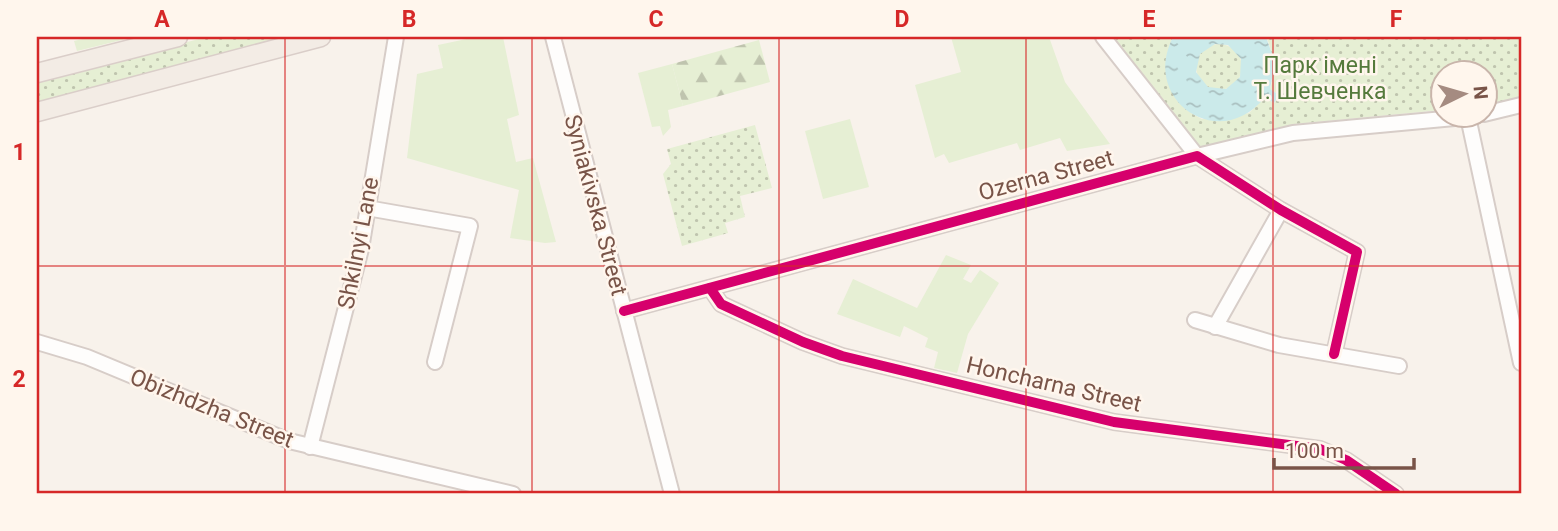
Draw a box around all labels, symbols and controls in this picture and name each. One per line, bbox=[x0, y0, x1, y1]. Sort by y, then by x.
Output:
text: A bbox=[154, 6, 170, 33]
text: B bbox=[402, 6, 416, 33]
text: C bbox=[648, 6, 664, 33]
text: D bbox=[895, 6, 909, 33]
text: E bbox=[1143, 6, 1156, 33]
text: F bbox=[1390, 6, 1403, 33]
park label: Парк імені Т. Шевченка bbox=[1254, 52, 1386, 105]
north arrow bbox=[1428, 60, 1498, 130]
text: N bbox=[1468, 85, 1492, 100]
street label: Syniakivska Street bbox=[558, 112, 633, 299]
text: 1 bbox=[12, 139, 26, 166]
street label: Ozerna Street bbox=[976, 145, 1117, 206]
street label: Shkilnyi Lane bbox=[332, 175, 385, 311]
street label: Honcharna Street bbox=[964, 351, 1144, 418]
street label: Obizhdzha Street bbox=[126, 363, 298, 454]
text: 2 bbox=[12, 366, 26, 393]
scale bar bbox=[1274, 426, 1414, 470]
text: 100 m bbox=[1285, 439, 1344, 463]

